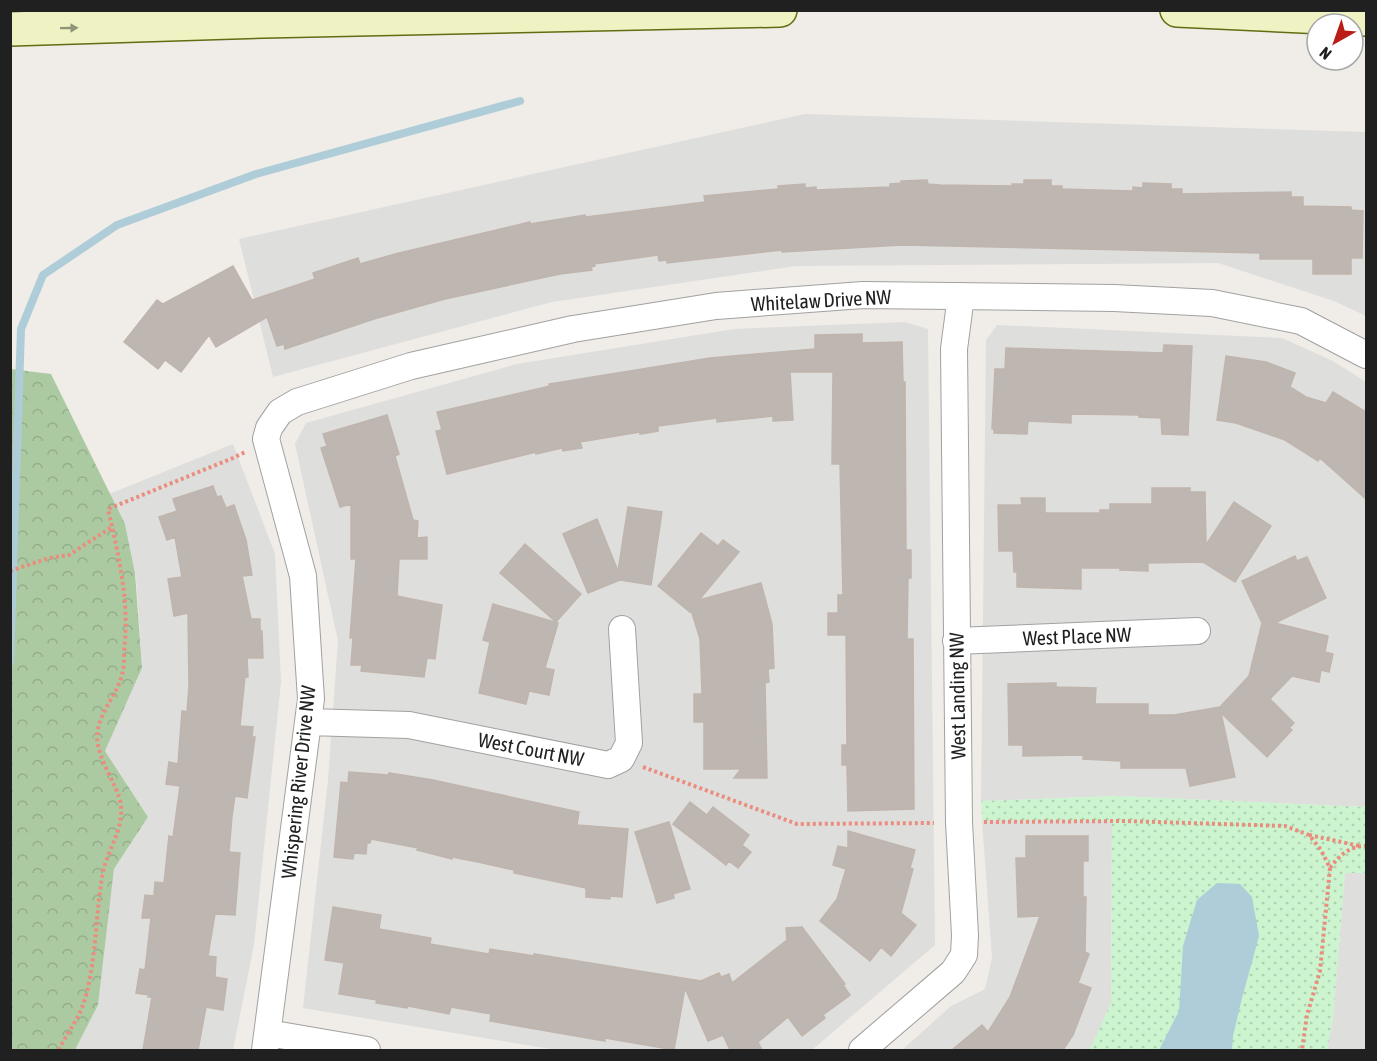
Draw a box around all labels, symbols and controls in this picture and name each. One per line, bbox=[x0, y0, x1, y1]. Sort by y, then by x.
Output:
north arrow bbox=[1305, 12, 1365, 72]
one-way arrow bbox=[59, 23, 78, 33]
text: N bbox=[1316, 44, 1335, 63]
street label: Whitelaw Drive NW bbox=[750, 285, 892, 315]
street label: West Place NW bbox=[1022, 623, 1132, 649]
street label: West Landing NW bbox=[944, 632, 970, 760]
street label: Whispering River Drive NW bbox=[276, 684, 320, 880]
street label: West Court NW bbox=[476, 727, 586, 771]

